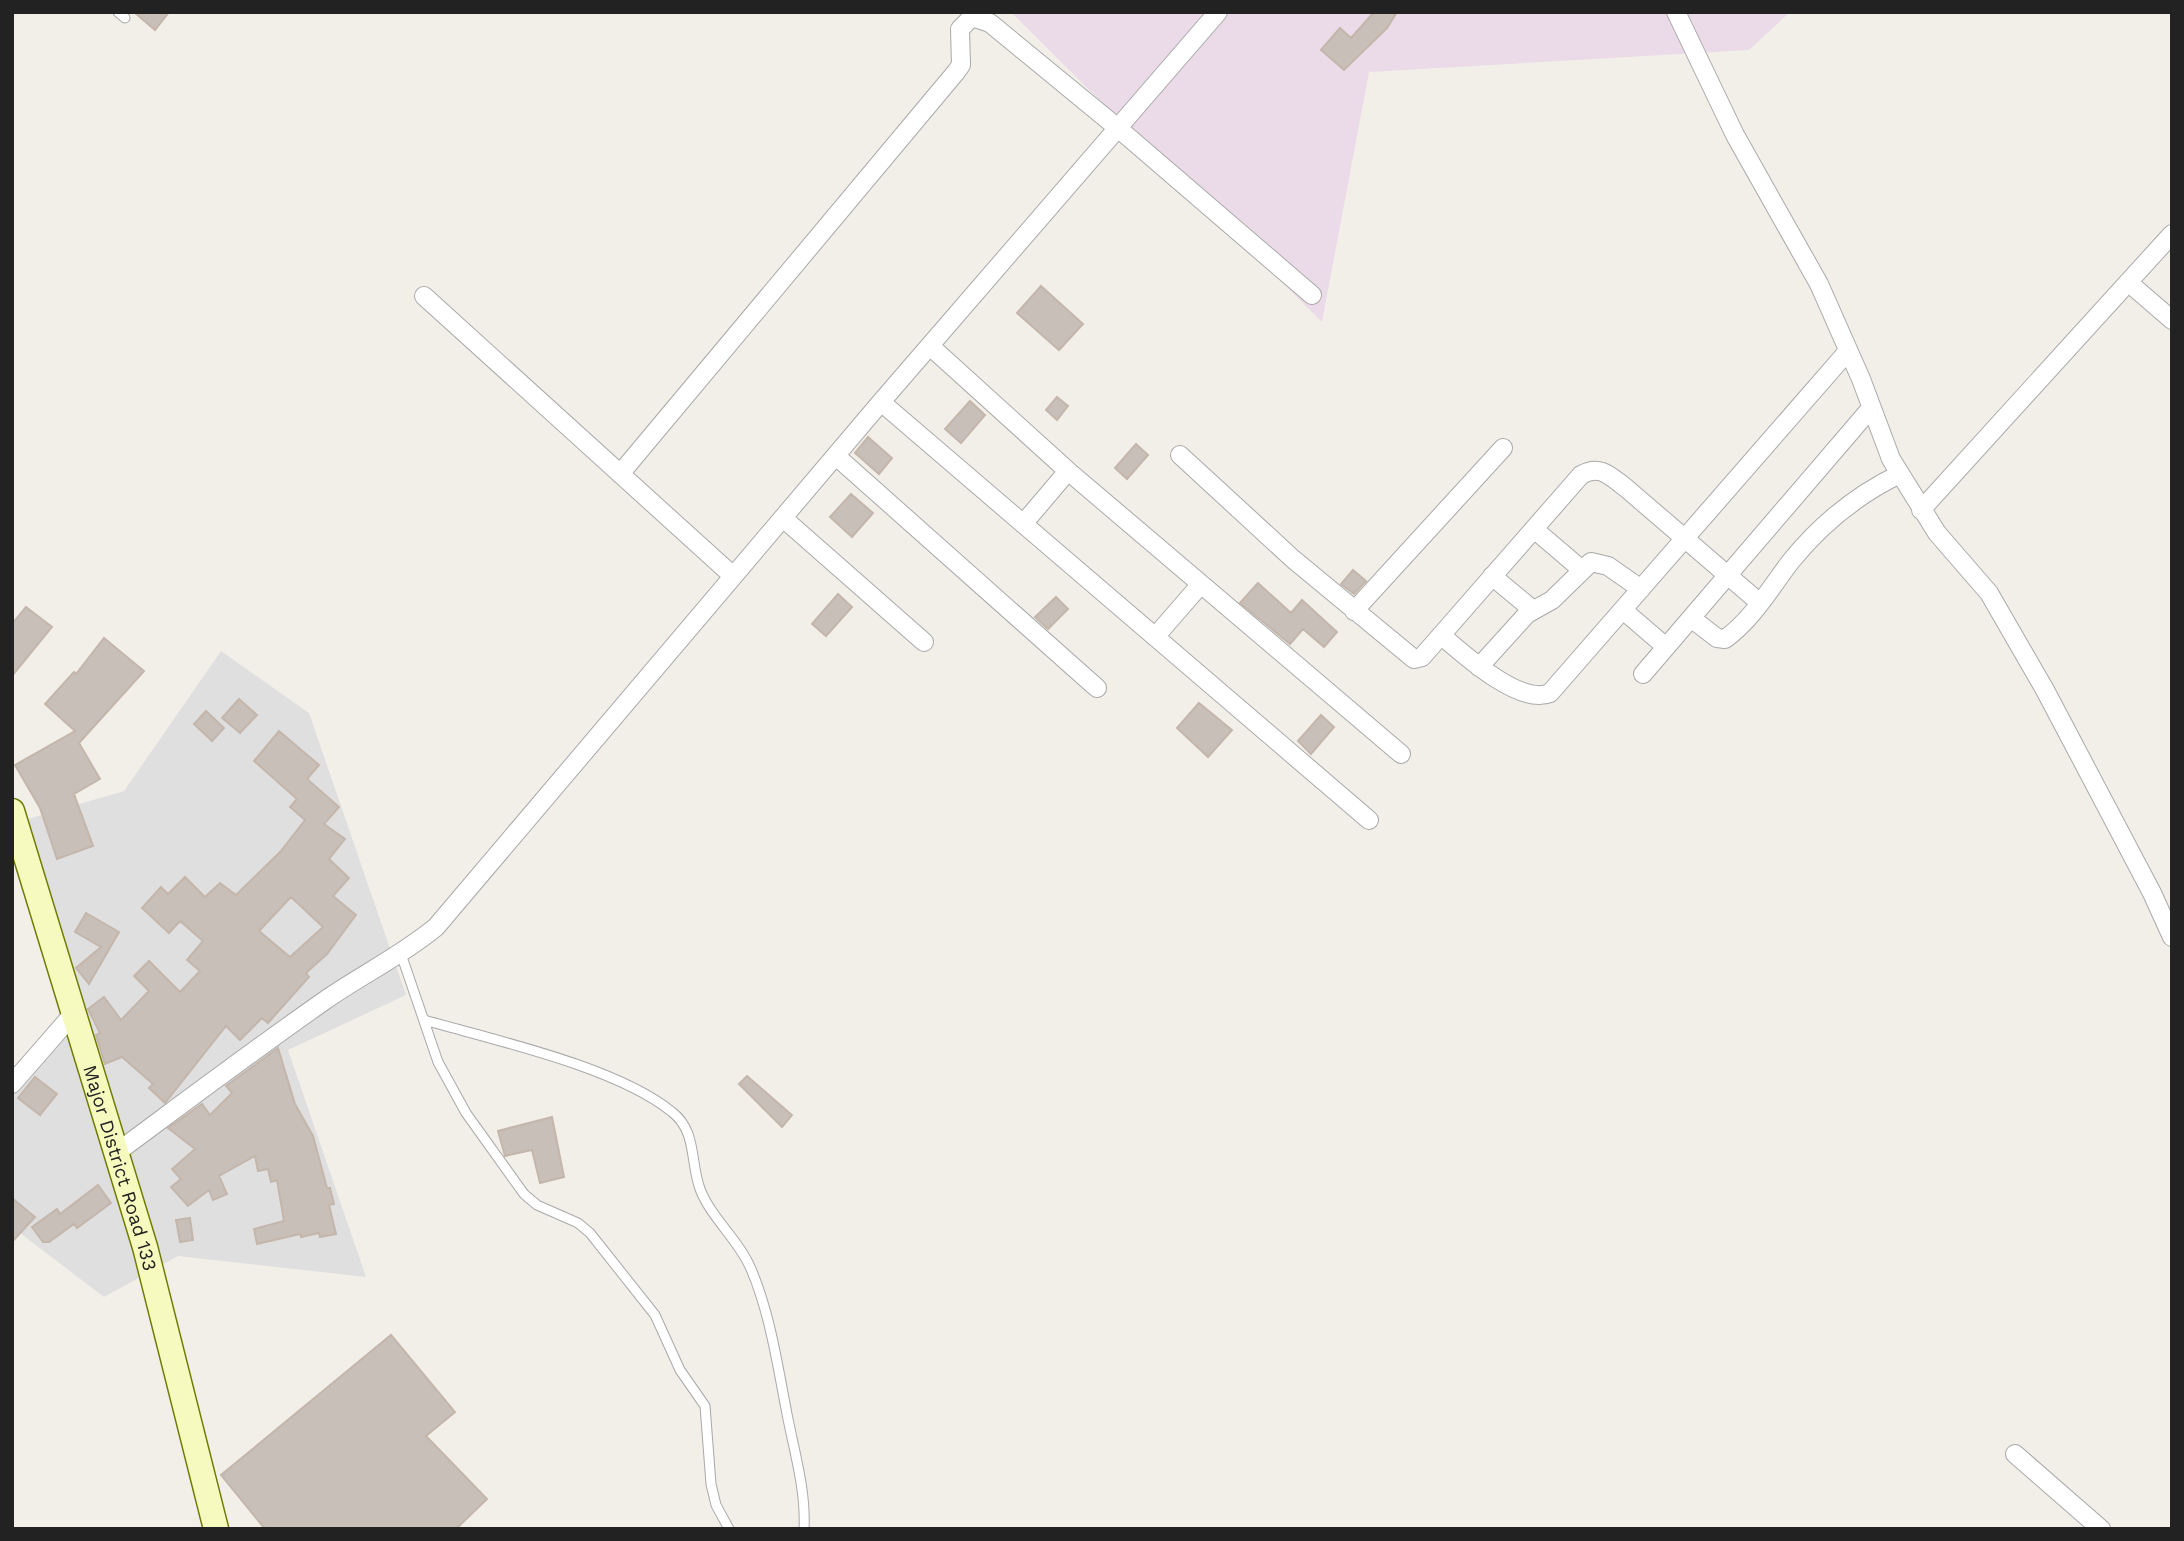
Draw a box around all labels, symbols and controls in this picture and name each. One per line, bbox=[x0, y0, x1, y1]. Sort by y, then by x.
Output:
street label: Major District Road 133 bbox=[79, 1062, 162, 1273]

